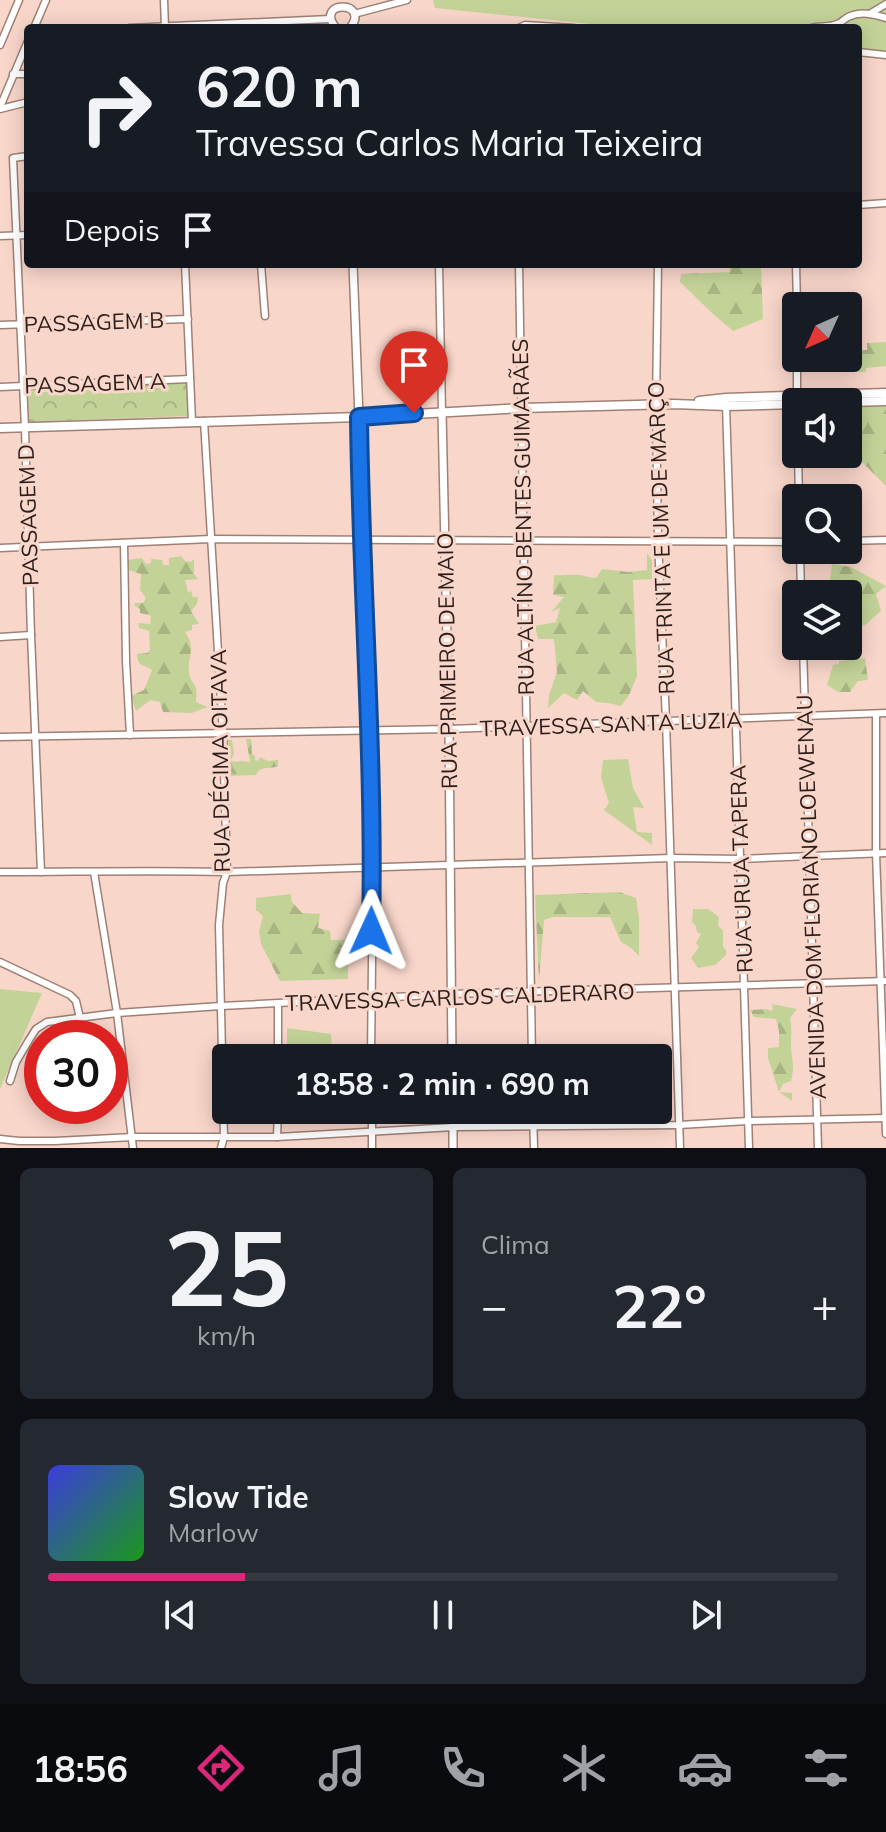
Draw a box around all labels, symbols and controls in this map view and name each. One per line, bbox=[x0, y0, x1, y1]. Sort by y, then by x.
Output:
text: 620 m bbox=[196, 51, 363, 121]
icon: right bbox=[64, 56, 168, 160]
text: Travessa Carlos Maria Teixeira bbox=[196, 120, 703, 165]
icon: arrive bbox=[176, 208, 220, 252]
text: Depois bbox=[64, 211, 160, 249]
north arrow bbox=[782, 292, 862, 372]
map controls bbox=[782, 292, 862, 660]
street label: PASSAGEM B bbox=[23, 306, 165, 338]
pin bbox=[380, 331, 448, 413]
street label: RUA ALTÍNO BENTES GUIMARÃES bbox=[506, 338, 540, 696]
icon: arrive bbox=[392, 343, 436, 387]
street label: PASSAGEM A bbox=[24, 367, 166, 399]
street label: RUA TRINTA E UM DE MARÇO bbox=[642, 381, 680, 695]
button: sound bbox=[782, 388, 862, 468]
street label: PASSAGEM D bbox=[12, 443, 44, 587]
button: search bbox=[782, 484, 862, 564]
street label: RUA PRIMEIRO DE MAIO bbox=[431, 533, 463, 789]
button: layers bbox=[782, 580, 862, 660]
street label: RUA DÉCIMA OITAVA bbox=[204, 649, 236, 873]
street label: AVENIDA DOM FLORIANO LOEWENAU bbox=[790, 694, 832, 1100]
street label: TRAVESSA SANTA LUZIA bbox=[479, 705, 743, 743]
street label: RUA URUA TAPERA bbox=[723, 764, 759, 974]
position arrow bbox=[329, 889, 413, 973]
street label: TRAVESSA CARLOS CALDERARO bbox=[285, 977, 635, 1017]
speed limit sign: 30 bbox=[24, 1020, 128, 1124]
text: 18:58 · 2 min · 690 m bbox=[294, 1065, 590, 1103]
text: 25 bbox=[164, 1201, 289, 1332]
text: Clima bbox=[481, 1228, 550, 1261]
text: 22° bbox=[612, 1268, 707, 1343]
text: − bbox=[481, 1278, 507, 1333]
text: + bbox=[812, 1278, 838, 1333]
text: km/h bbox=[197, 1319, 256, 1352]
text: Slow Tide bbox=[168, 1478, 309, 1516]
text: Marlow bbox=[168, 1516, 259, 1549]
icon: previous bbox=[158, 1593, 202, 1637]
icon: pause bbox=[421, 1593, 465, 1637]
icon: next bbox=[684, 1593, 728, 1637]
icon: directions bbox=[193, 1740, 249, 1796]
icon: music bbox=[314, 1740, 370, 1796]
icon: phone bbox=[435, 1740, 491, 1796]
icon: climate bbox=[556, 1740, 612, 1796]
icon: car bbox=[677, 1740, 733, 1796]
icon: filters bbox=[798, 1740, 854, 1796]
text: 18:56 bbox=[32, 1746, 128, 1791]

